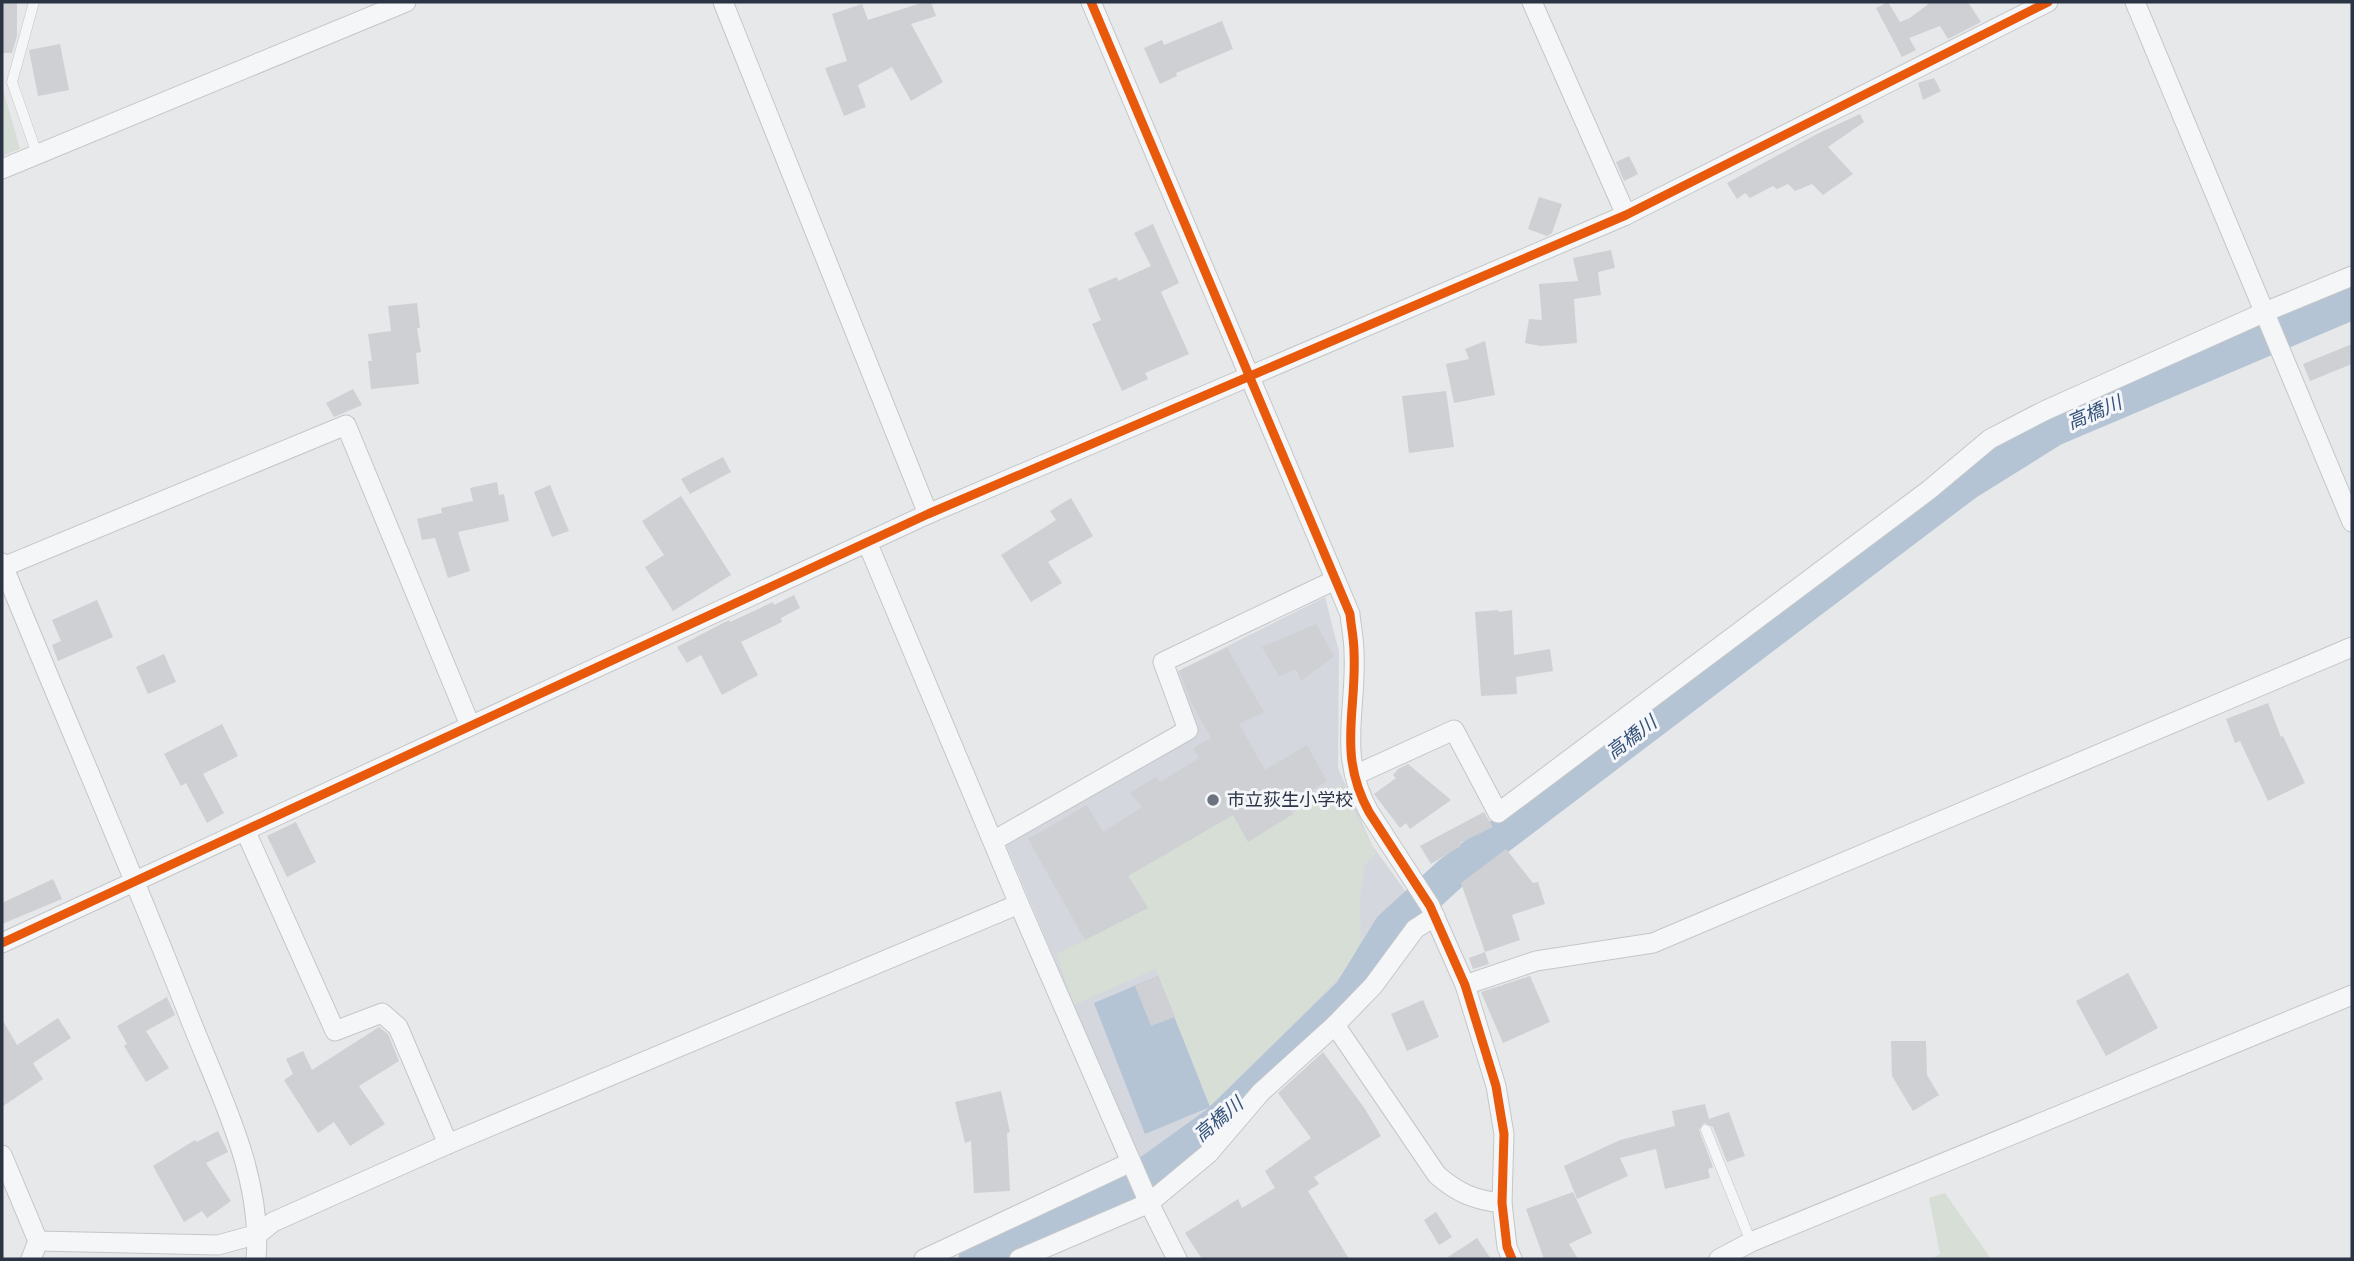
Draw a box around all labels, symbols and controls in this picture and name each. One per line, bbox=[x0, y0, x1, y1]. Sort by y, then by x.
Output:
water label: 高橋川 bbox=[2063, 390, 2127, 434]
water label: 高橋川 bbox=[1602, 710, 1663, 764]
place label: 市立荻生小学校 bbox=[1227, 789, 1353, 811]
marker: 市立荻生小学校 bbox=[1205, 792, 1221, 808]
water label: 高橋川 bbox=[1189, 1091, 1249, 1147]

